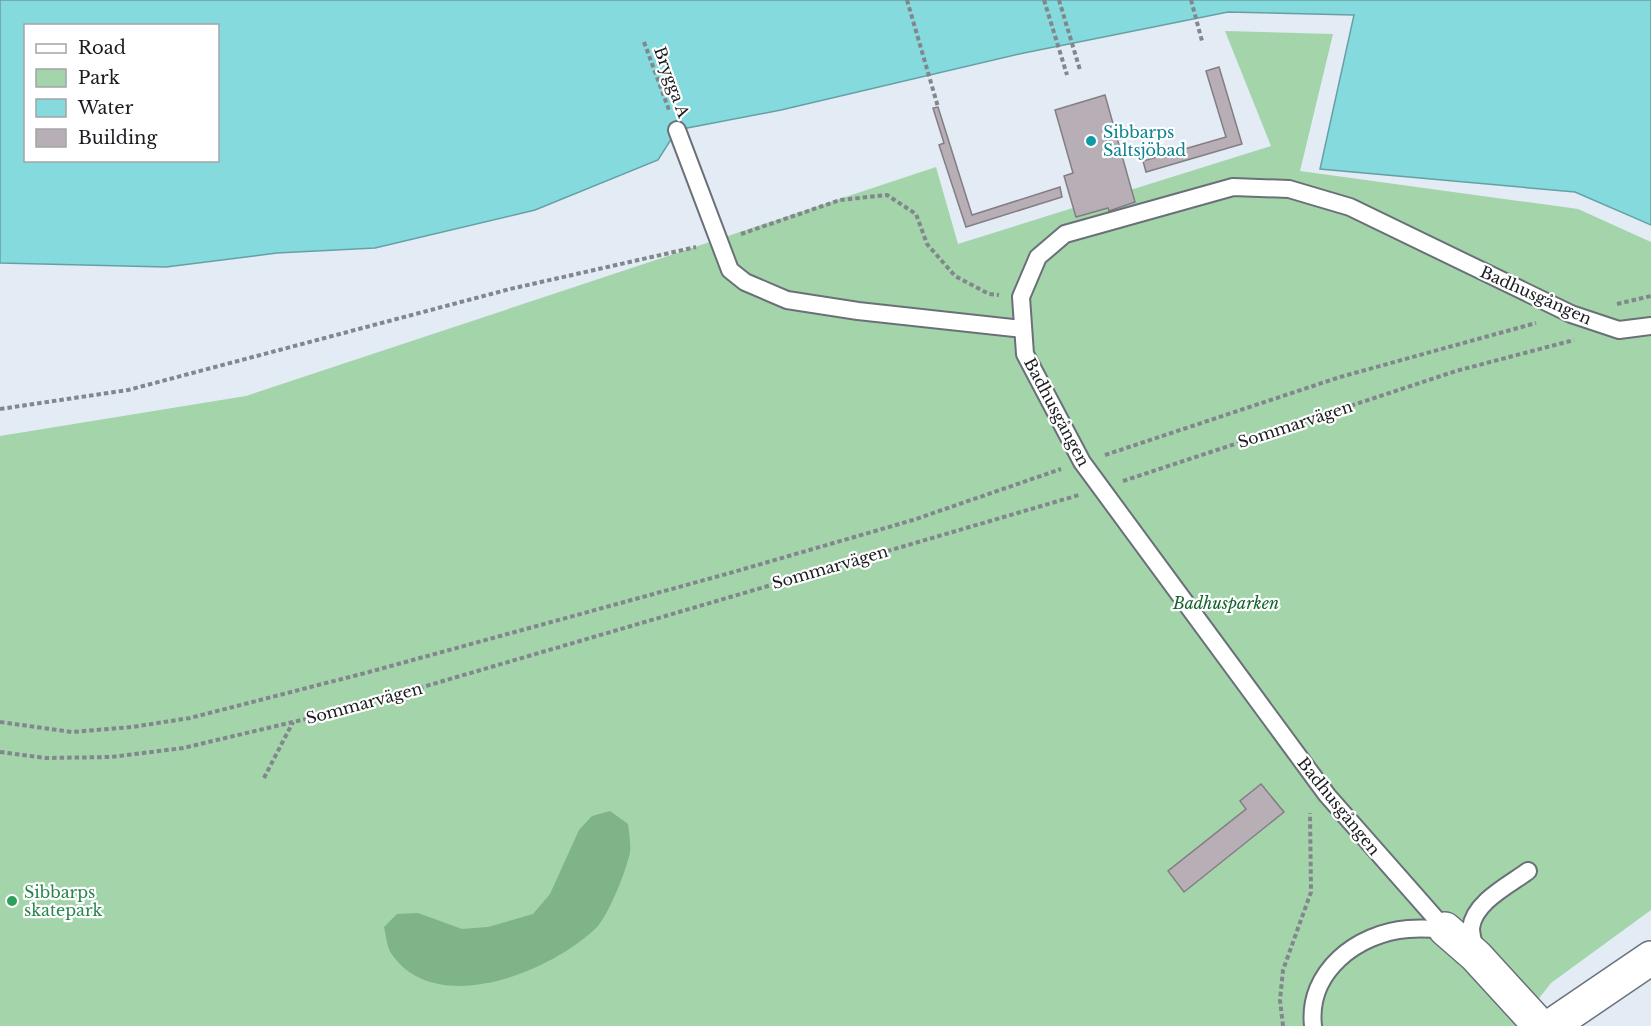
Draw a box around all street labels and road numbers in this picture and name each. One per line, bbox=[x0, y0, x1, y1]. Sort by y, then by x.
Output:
street label: Brygga A bbox=[650, 44, 694, 121]
street label: Badhusgången bbox=[1477, 261, 1595, 329]
street label: Badhusgången bbox=[1020, 354, 1094, 470]
street label: Sommarvägen bbox=[1235, 396, 1355, 452]
street label: Sommarvägen bbox=[770, 541, 890, 593]
street label: Sommarvägen bbox=[304, 678, 424, 728]
street label: Badhusgången bbox=[1293, 753, 1385, 859]

